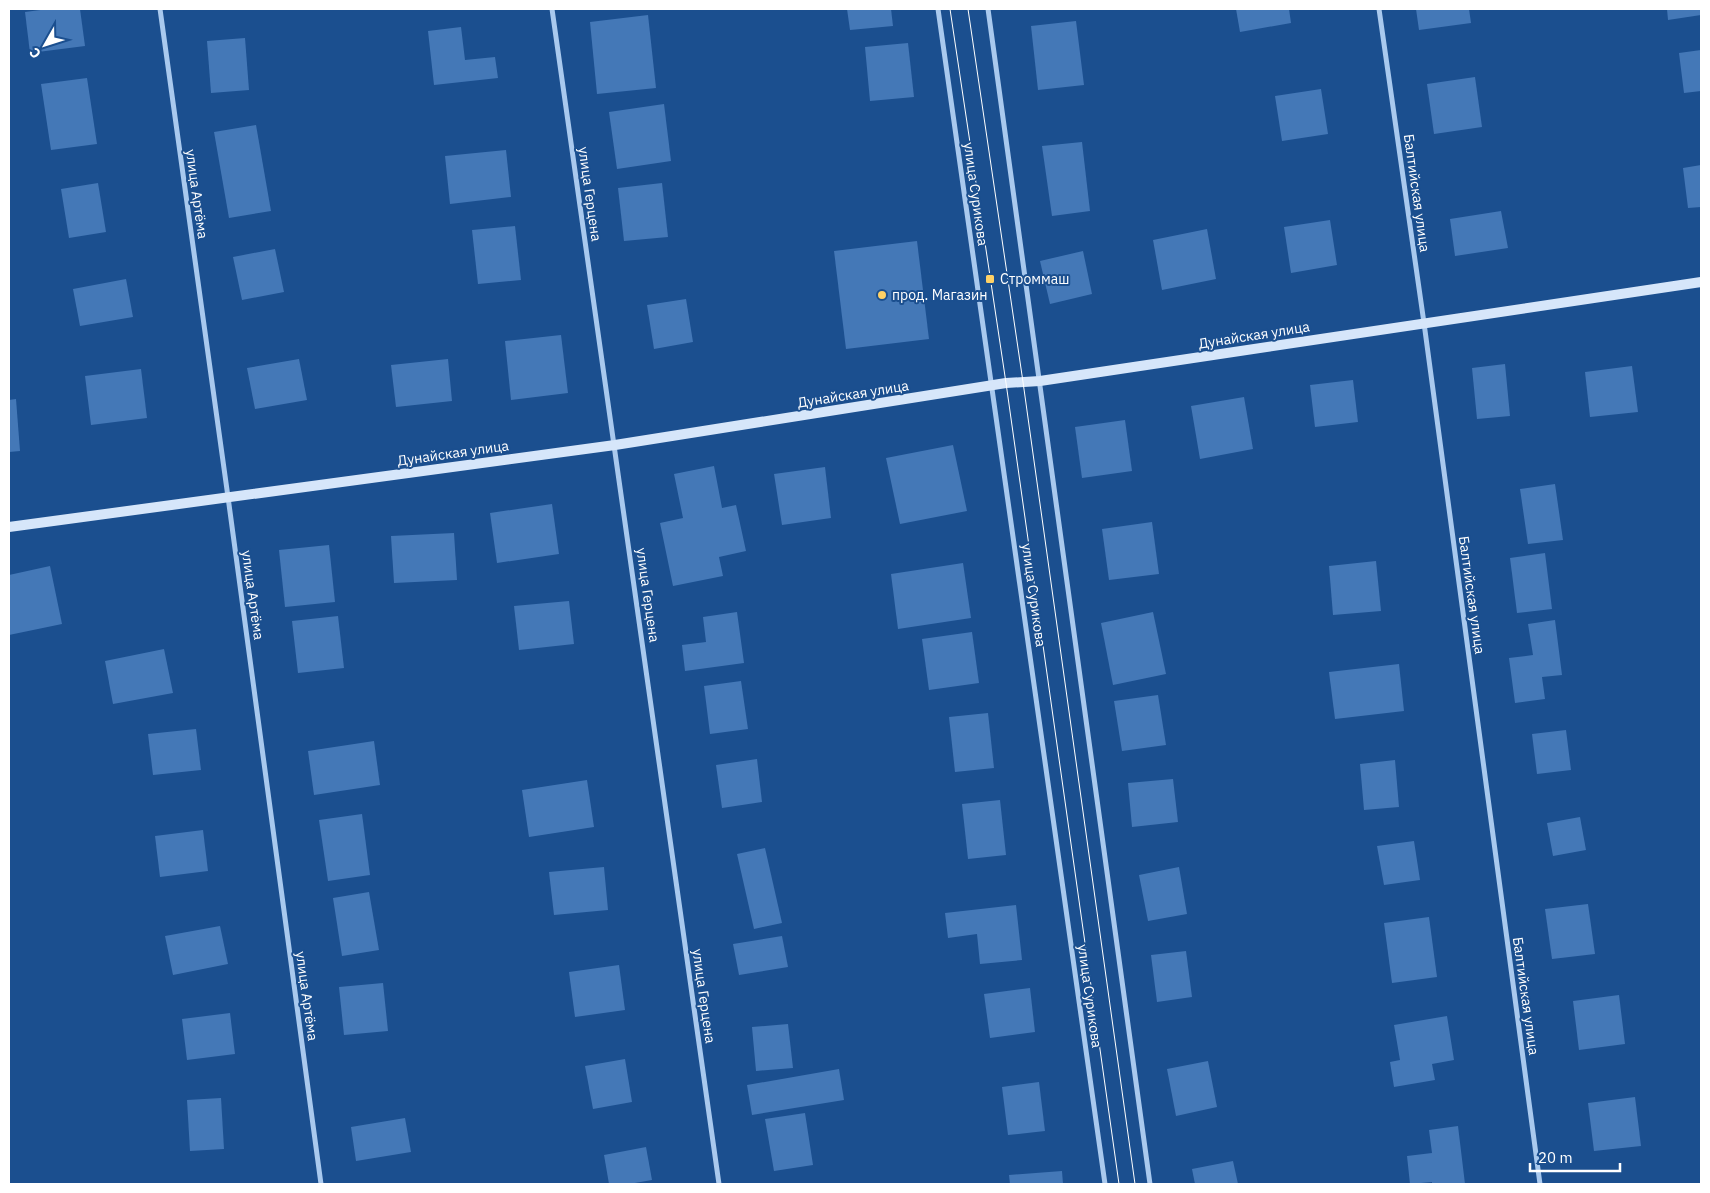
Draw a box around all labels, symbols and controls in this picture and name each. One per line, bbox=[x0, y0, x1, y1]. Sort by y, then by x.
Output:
north arrow bbox=[20, 20, 70, 70]
text: С bbox=[25, 44, 45, 62]
street label: Балтийская улица bbox=[1400, 133, 1434, 254]
street label: улица Сурикова bbox=[960, 141, 992, 248]
street label: улица Герцена bbox=[574, 146, 606, 243]
street label: улица Артёма bbox=[182, 148, 212, 241]
place label: Строммаш bbox=[1000, 270, 1069, 288]
marker: Строммаш bbox=[984, 273, 996, 285]
place label: прод. Магазин bbox=[892, 286, 987, 304]
marker: прод. Магазин bbox=[876, 289, 888, 301]
street label: Дунайская улица bbox=[1197, 317, 1312, 353]
street label: Дунайская улица bbox=[796, 376, 911, 412]
street label: Дунайская улица bbox=[396, 436, 511, 470]
street label: Балтийская улица bbox=[1455, 535, 1489, 656]
street label: улица Сурикова bbox=[1018, 542, 1050, 649]
street label: улица Герцена bbox=[632, 547, 664, 644]
street label: улица Артёма bbox=[238, 549, 268, 642]
street label: Балтийская улица bbox=[1509, 936, 1543, 1057]
street label: улица Сурикова bbox=[1074, 943, 1106, 1050]
street label: улица Герцена bbox=[688, 948, 720, 1045]
street label: улица Артёма bbox=[292, 950, 322, 1043]
scale bar bbox=[1530, 1140, 1620, 1172]
text: 20 m bbox=[1538, 1148, 1573, 1167]

